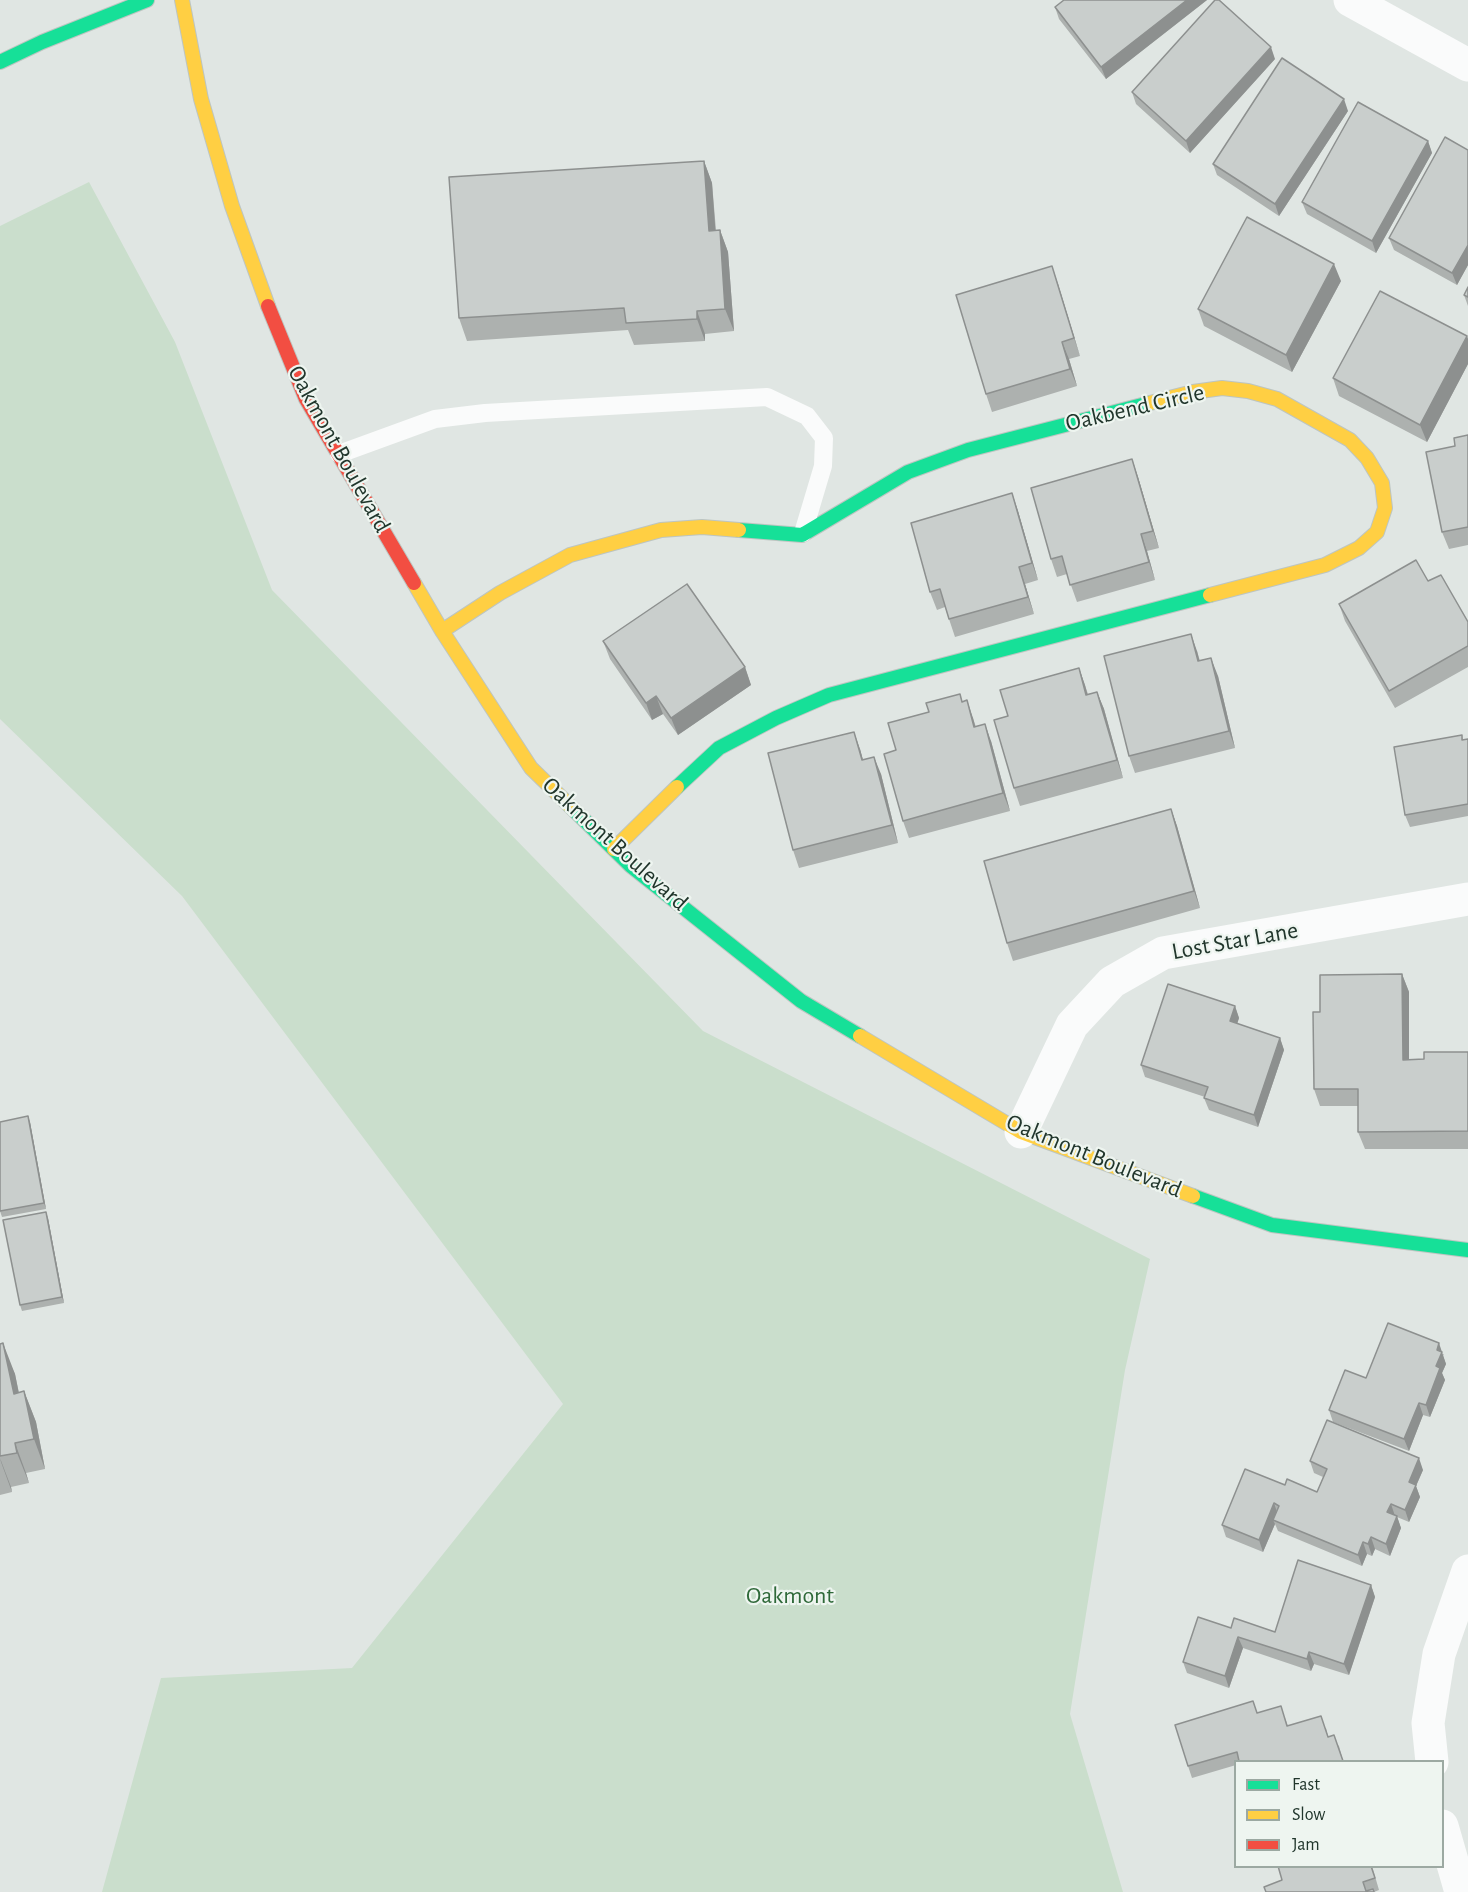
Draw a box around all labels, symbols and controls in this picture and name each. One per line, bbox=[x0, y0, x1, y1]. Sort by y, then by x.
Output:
street label: Oakmont Boulevard bbox=[281, 360, 397, 538]
street label: Oakbend Circle bbox=[1063, 378, 1207, 438]
street label: Oakmont Boulevard bbox=[536, 771, 694, 917]
street label: Lost Star Lane bbox=[1170, 916, 1300, 966]
street label: Oakmont Boulevard bbox=[1002, 1108, 1186, 1204]
park label: Oakmont bbox=[746, 1582, 834, 1610]
legend bbox=[1234, 1760, 1444, 1868]
text: Fast bbox=[1292, 1776, 1320, 1794]
text: Slow bbox=[1292, 1806, 1325, 1824]
text: Jam bbox=[1292, 1836, 1320, 1854]

